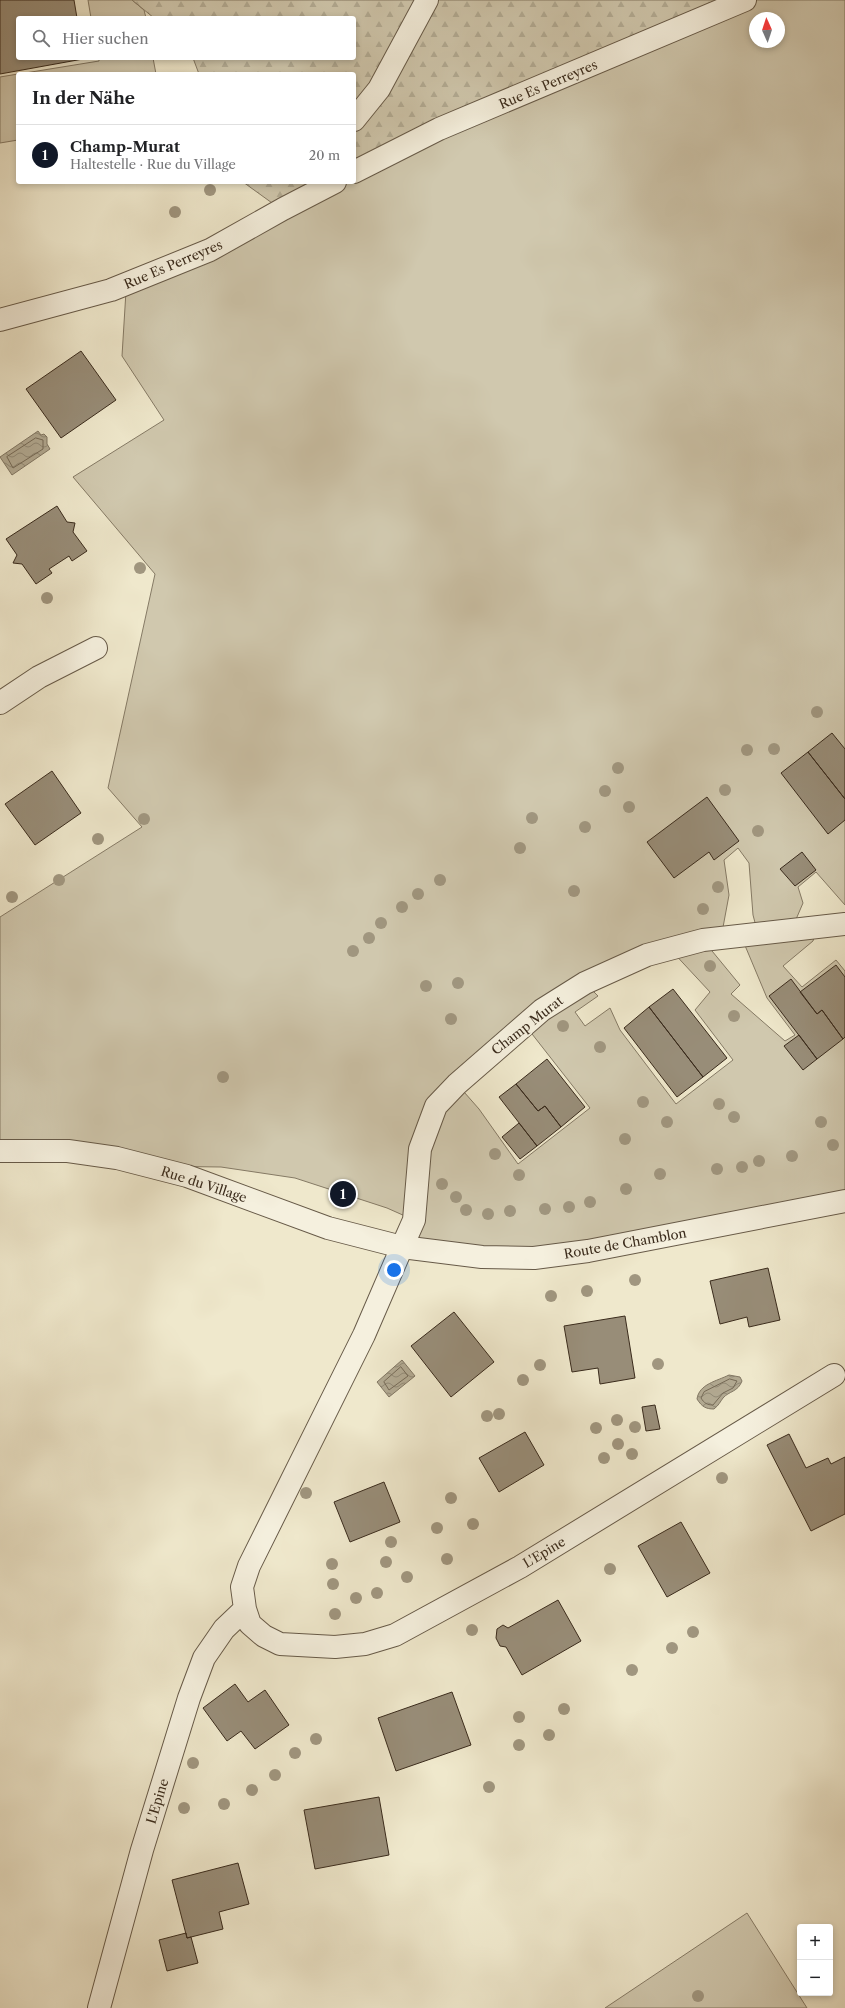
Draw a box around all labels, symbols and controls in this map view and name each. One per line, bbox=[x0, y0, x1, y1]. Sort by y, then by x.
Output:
north arrow bbox=[749, 12, 785, 48]
search box bbox=[16, 16, 356, 60]
icon: search bbox=[30, 27, 52, 49]
text: Hier suchen bbox=[62, 29, 149, 48]
street label: Rue Es Perreyres bbox=[496, 56, 600, 112]
text: In der Nähe bbox=[32, 88, 135, 108]
text: Champ-Murat bbox=[70, 137, 180, 156]
text: 1 bbox=[42, 147, 48, 163]
text: 20 m bbox=[309, 147, 340, 163]
text: Haltestelle · Rue du Village bbox=[70, 156, 236, 172]
street label: Rue Es Perreyres bbox=[121, 236, 225, 292]
street label: Champ Murat bbox=[488, 992, 566, 1058]
street label: Rue du Village bbox=[159, 1163, 249, 1205]
pin: 1 bbox=[330, 1179, 356, 1209]
street label: Route de Chamblon bbox=[562, 1224, 688, 1262]
your location bbox=[384, 1260, 404, 1280]
street label: L'Epine bbox=[520, 1533, 568, 1571]
street label: L'Epine bbox=[143, 1776, 171, 1826]
map controls bbox=[797, 1924, 833, 1996]
button: + bbox=[797, 1924, 833, 1960]
button: − bbox=[797, 1960, 833, 1996]

